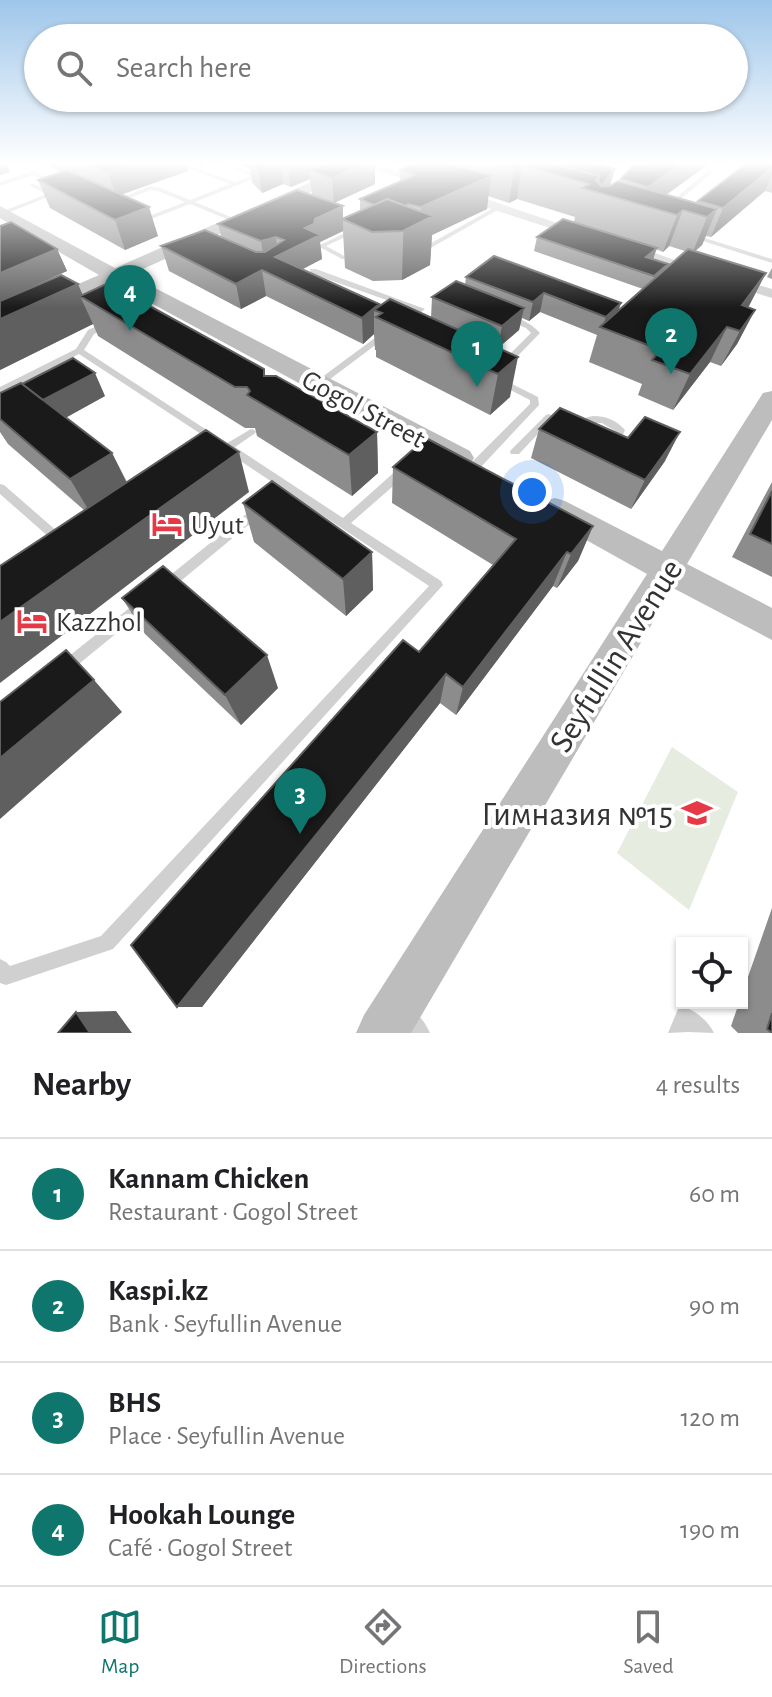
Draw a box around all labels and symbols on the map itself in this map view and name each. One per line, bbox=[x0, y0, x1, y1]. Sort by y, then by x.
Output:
pin: 4 bbox=[104, 265, 156, 331]
pin: 2 bbox=[645, 308, 697, 374]
pin: 1 bbox=[451, 321, 503, 387]
street label: Gogol Street bbox=[297, 366, 429, 454]
your location bbox=[512, 472, 552, 512]
hotel icon: Uyut bbox=[150, 507, 184, 541]
place label: Uyut bbox=[191, 512, 244, 540]
street label: Seyfullin Avenue bbox=[544, 554, 690, 759]
hotel icon: Kazzhol bbox=[15, 604, 49, 638]
place label: Kazzhol bbox=[56, 609, 142, 637]
pin: 3 bbox=[274, 768, 326, 834]
school or university icon: Гимназия №15 bbox=[680, 796, 714, 830]
place label: Гимназия №15 bbox=[481, 798, 673, 832]

